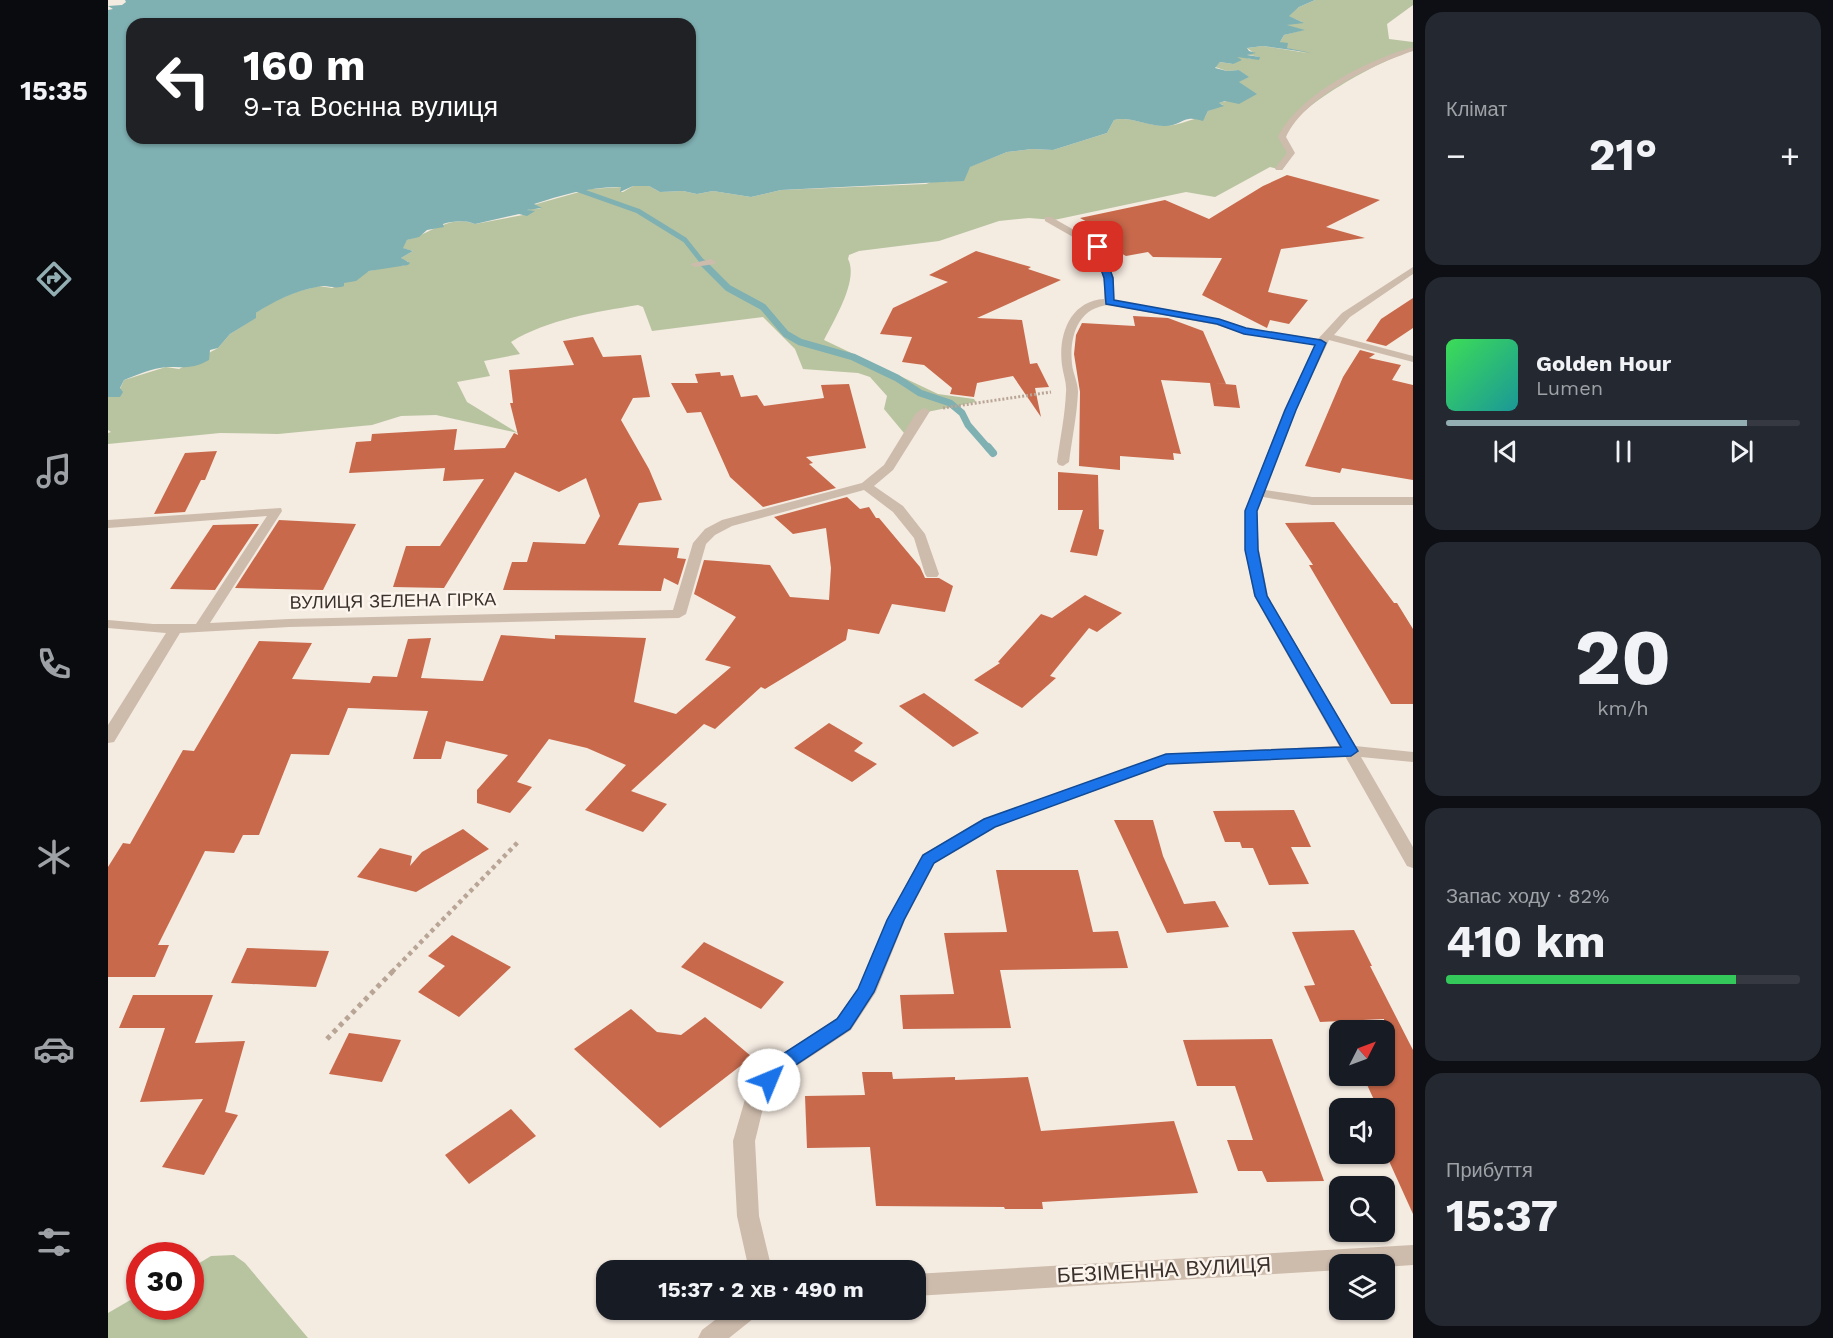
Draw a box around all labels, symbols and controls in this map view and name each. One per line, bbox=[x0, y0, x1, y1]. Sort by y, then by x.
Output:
text: 160 m bbox=[243, 41, 366, 90]
icon: left bbox=[144, 42, 222, 120]
text: 15:35 bbox=[20, 75, 88, 107]
text: 9-та Воєнна вулиця bbox=[243, 91, 498, 123]
text: Клімат bbox=[1446, 97, 1507, 121]
text: 21° bbox=[1589, 128, 1657, 181]
text: − bbox=[1446, 136, 1466, 175]
text: + bbox=[1780, 136, 1800, 175]
pin bbox=[1072, 221, 1123, 272]
icon: arrive bbox=[1081, 230, 1114, 263]
icon: directions bbox=[33, 258, 75, 300]
text: Golden Hour bbox=[1536, 351, 1671, 376]
text: Lumen bbox=[1536, 376, 1603, 400]
icon: previous bbox=[1489, 435, 1522, 468]
icon: pause bbox=[1607, 435, 1640, 468]
icon: next bbox=[1725, 435, 1758, 468]
icon: music bbox=[33, 450, 75, 492]
street label: ВУЛИЦЯ ЗЕЛЕНА ГІРКА bbox=[290, 588, 496, 613]
text: 20 bbox=[1575, 611, 1671, 703]
icon: phone bbox=[33, 643, 75, 685]
text: km/h bbox=[1597, 696, 1649, 720]
icon: climate bbox=[33, 836, 75, 878]
text: Запас ходу · 82% bbox=[1446, 884, 1609, 908]
text: 410 km bbox=[1446, 915, 1606, 968]
north arrow bbox=[1329, 1020, 1395, 1086]
map controls bbox=[1329, 1020, 1395, 1320]
icon: car bbox=[33, 1028, 75, 1070]
position arrow bbox=[737, 1048, 801, 1112]
button: sound bbox=[1329, 1098, 1395, 1164]
text: Прибуття bbox=[1446, 1158, 1533, 1182]
button: search bbox=[1329, 1176, 1395, 1242]
text: 15:37 bbox=[1446, 1189, 1558, 1242]
icon: filters bbox=[33, 1221, 75, 1263]
speed limit sign: 30 bbox=[126, 1242, 204, 1320]
street label: БЕЗІМЕННА ВУЛИЦЯ bbox=[1056, 1251, 1272, 1288]
button: layers bbox=[1329, 1254, 1395, 1320]
text: 15:37 · 2 хв · 490 m bbox=[658, 1277, 864, 1302]

